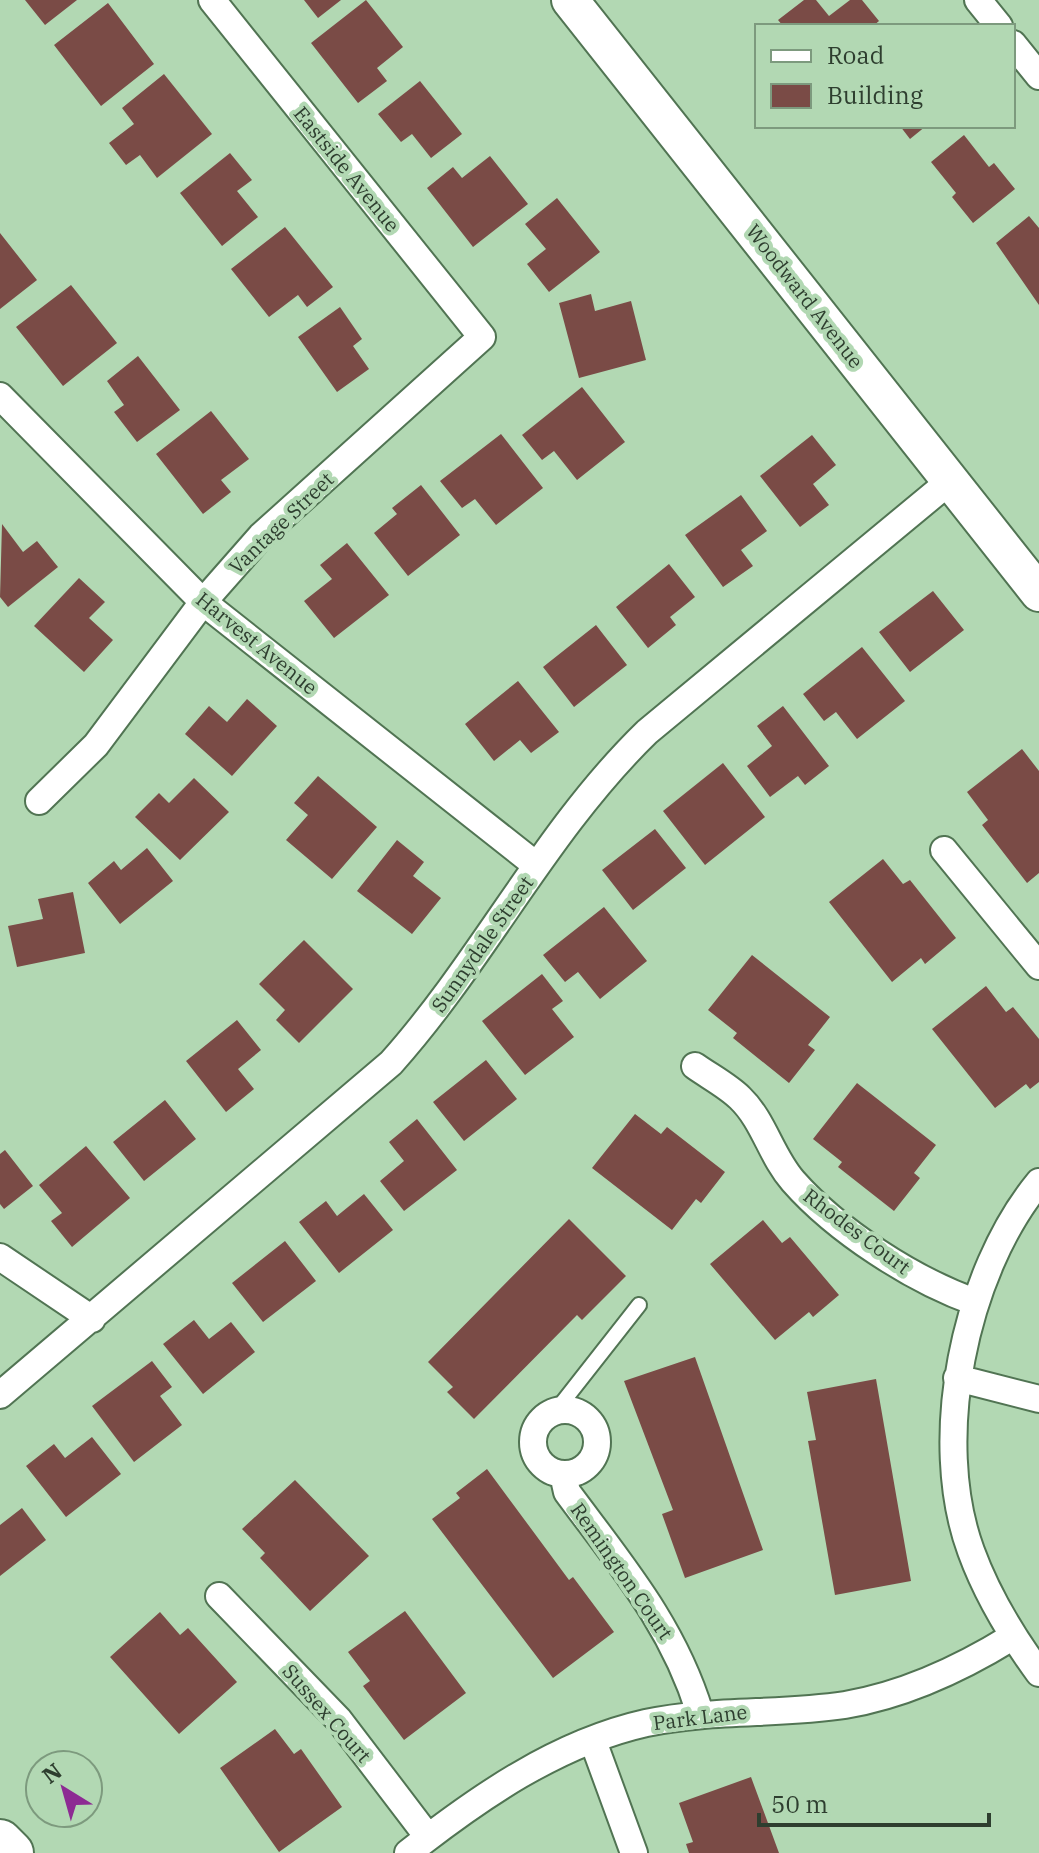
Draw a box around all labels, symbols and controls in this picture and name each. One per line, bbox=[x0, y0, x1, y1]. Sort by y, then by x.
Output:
legend bbox=[755, 24, 1015, 128]
text: Road bbox=[827, 39, 884, 71]
text: Building bbox=[827, 79, 923, 111]
street label: Eastside Avenue bbox=[288, 101, 406, 237]
street label: Woodward Avenue bbox=[740, 218, 870, 374]
street label: Vantage Street bbox=[223, 466, 339, 580]
street label: Harvest Avenue bbox=[191, 586, 323, 700]
street label: Sunnydale Street bbox=[425, 870, 539, 1018]
street label: Rhodes Court bbox=[798, 1182, 916, 1280]
street label: Remington Court bbox=[565, 1497, 679, 1645]
street label: Sussex Court bbox=[277, 1658, 377, 1768]
street label: Park Lane bbox=[651, 1698, 749, 1736]
north arrow bbox=[24, 1749, 104, 1829]
text: N bbox=[36, 1756, 67, 1789]
scale bar bbox=[759, 1777, 989, 1827]
text: 50 m bbox=[771, 1788, 828, 1820]

